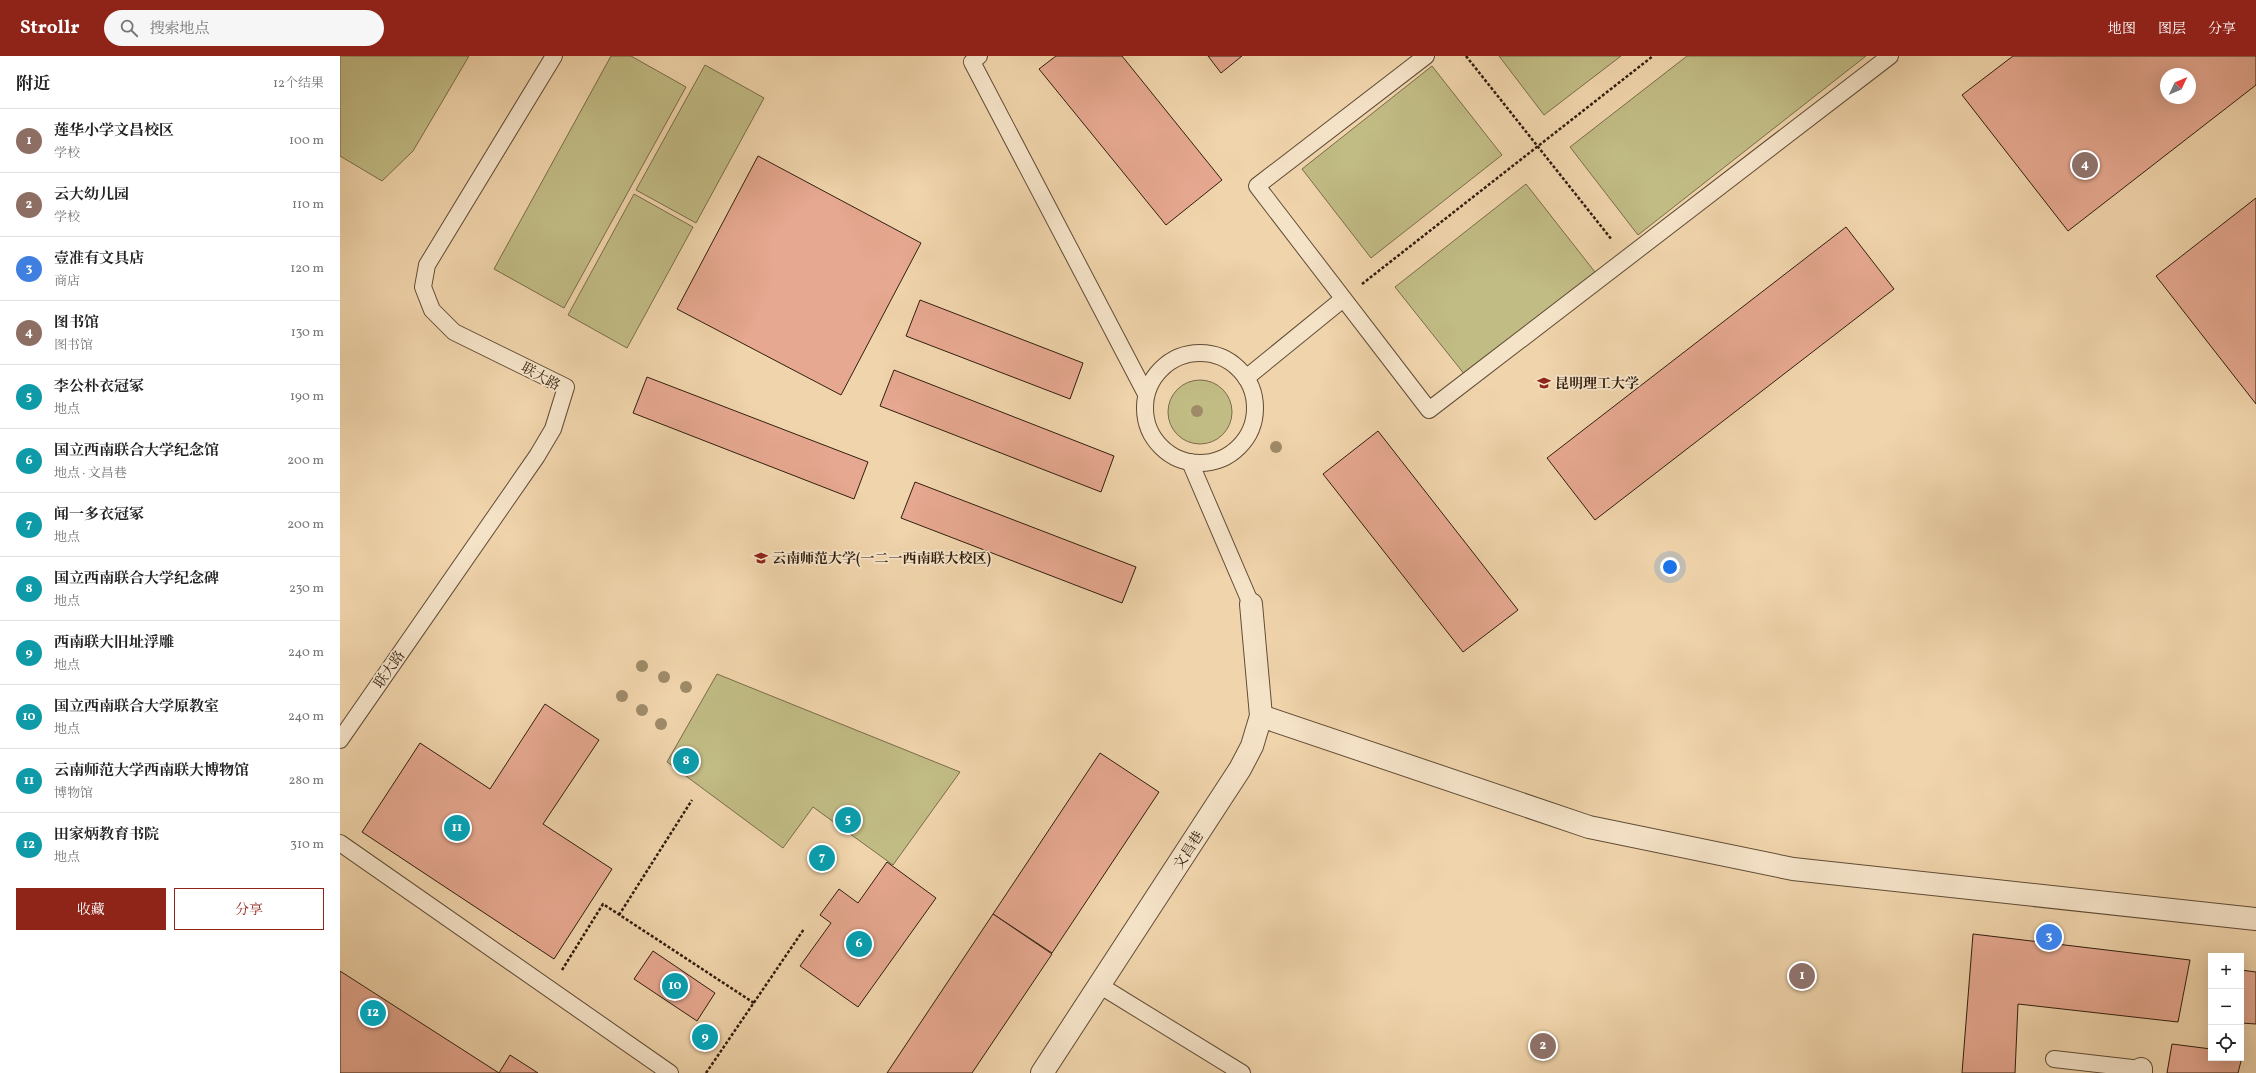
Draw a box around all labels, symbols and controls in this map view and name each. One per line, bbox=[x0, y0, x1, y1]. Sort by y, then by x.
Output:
search box bbox=[104, 10, 384, 46]
text: Strollr bbox=[20, 15, 80, 41]
icon: search bbox=[118, 17, 140, 39]
text: 搜索地点 bbox=[150, 19, 210, 40]
text: 地图 bbox=[2108, 20, 2136, 39]
text: 图层 bbox=[2158, 20, 2186, 39]
text: 分享 bbox=[2208, 20, 2236, 39]
north arrow bbox=[2160, 68, 2196, 104]
text: 附近 bbox=[16, 73, 50, 96]
text: 12个结果 bbox=[273, 75, 324, 93]
text: 莲华小学文昌校区 bbox=[54, 121, 174, 142]
text: 1 bbox=[26, 132, 32, 150]
text: 100 m bbox=[289, 132, 324, 150]
text: 学校 bbox=[54, 145, 80, 163]
pin: 4 bbox=[2072, 150, 2098, 180]
text: 云大幼儿园 bbox=[54, 185, 129, 206]
text: 2 bbox=[26, 196, 32, 214]
text: 110 m bbox=[292, 196, 324, 214]
text: 学校 bbox=[54, 209, 80, 227]
text: 壹准有文具店 bbox=[54, 249, 144, 270]
text: 3 bbox=[26, 260, 32, 278]
text: 120 m bbox=[290, 260, 324, 278]
text: 商店 bbox=[54, 273, 80, 291]
text: 图书馆 bbox=[54, 313, 99, 334]
text: 4 bbox=[25, 324, 33, 342]
text: 130 m bbox=[291, 324, 324, 342]
text: 图书馆 bbox=[54, 337, 93, 355]
street label: 联大路 bbox=[517, 359, 563, 396]
school or university icon: 昆明理工大学 bbox=[1536, 375, 1552, 391]
place label: 昆明理工大学 bbox=[1555, 375, 1639, 394]
text: 李公朴衣冠冢 bbox=[54, 377, 144, 398]
text: 5 bbox=[26, 388, 32, 406]
text: 190 m bbox=[290, 388, 324, 406]
text: 地点 bbox=[54, 401, 80, 419]
text: 国立西南联合大学纪念馆 bbox=[54, 441, 219, 462]
text: 6 bbox=[25, 452, 33, 470]
text: 200 m bbox=[287, 452, 324, 470]
text: 地点 · 文昌巷 bbox=[54, 465, 127, 483]
text: 闻一多衣冠冢 bbox=[54, 505, 144, 526]
text: 7 bbox=[26, 516, 32, 534]
text: 200 m bbox=[287, 516, 324, 534]
text: 地点 bbox=[54, 529, 80, 547]
school or university icon: 云南师范大学(一二一西南联大校区) bbox=[753, 550, 769, 566]
place label: 云南师范大学(一二一西南联大校区) bbox=[772, 550, 992, 569]
your location bbox=[1660, 557, 1680, 577]
text: 国立西南联合大学纪念碑 bbox=[54, 569, 219, 590]
text: 8 bbox=[25, 580, 33, 598]
text: 230 m bbox=[289, 580, 324, 598]
text: 地点 bbox=[54, 593, 80, 611]
text: 西南联大旧址浮雕 bbox=[54, 633, 174, 654]
text: 9 bbox=[25, 644, 33, 662]
text: 240 m bbox=[288, 644, 324, 662]
street label: 联大路 bbox=[370, 647, 410, 693]
text: 地点 bbox=[54, 657, 80, 675]
text: 国立西南联合大学原教室 bbox=[54, 697, 219, 718]
text: 10 bbox=[22, 708, 36, 726]
text: 240 m bbox=[288, 708, 324, 726]
text: 地点 bbox=[54, 721, 80, 739]
pin: 8 bbox=[673, 746, 699, 776]
text: 云南师范大学西南联大博物馆 bbox=[54, 761, 249, 782]
text: 11 bbox=[24, 772, 34, 790]
text: 280 m bbox=[288, 772, 324, 790]
text: 博物馆 bbox=[54, 785, 93, 803]
pin: 5 bbox=[835, 805, 861, 835]
pin: 11 bbox=[444, 813, 470, 843]
text: 田家炳教育书院 bbox=[54, 825, 159, 846]
street label: 文昌巷 bbox=[1170, 828, 1209, 874]
text: 12 bbox=[23, 836, 35, 854]
text: 310 m bbox=[290, 836, 324, 854]
pin: 7 bbox=[809, 843, 835, 873]
text: 地点 bbox=[54, 849, 80, 867]
button: 收藏 bbox=[16, 888, 166, 930]
button: 分享 bbox=[174, 888, 324, 930]
pin: 3 bbox=[2036, 922, 2062, 952]
pin: 6 bbox=[846, 929, 872, 959]
map controls bbox=[2208, 953, 2244, 1061]
button: + bbox=[2208, 953, 2244, 989]
pin: 1 bbox=[1789, 961, 1815, 991]
pin: 10 bbox=[662, 971, 688, 1001]
button: − bbox=[2208, 989, 2244, 1025]
pin: 12 bbox=[360, 998, 386, 1028]
pin: 9 bbox=[692, 1022, 718, 1052]
button: locate bbox=[2208, 1025, 2244, 1061]
pin: 2 bbox=[1530, 1031, 1556, 1061]

